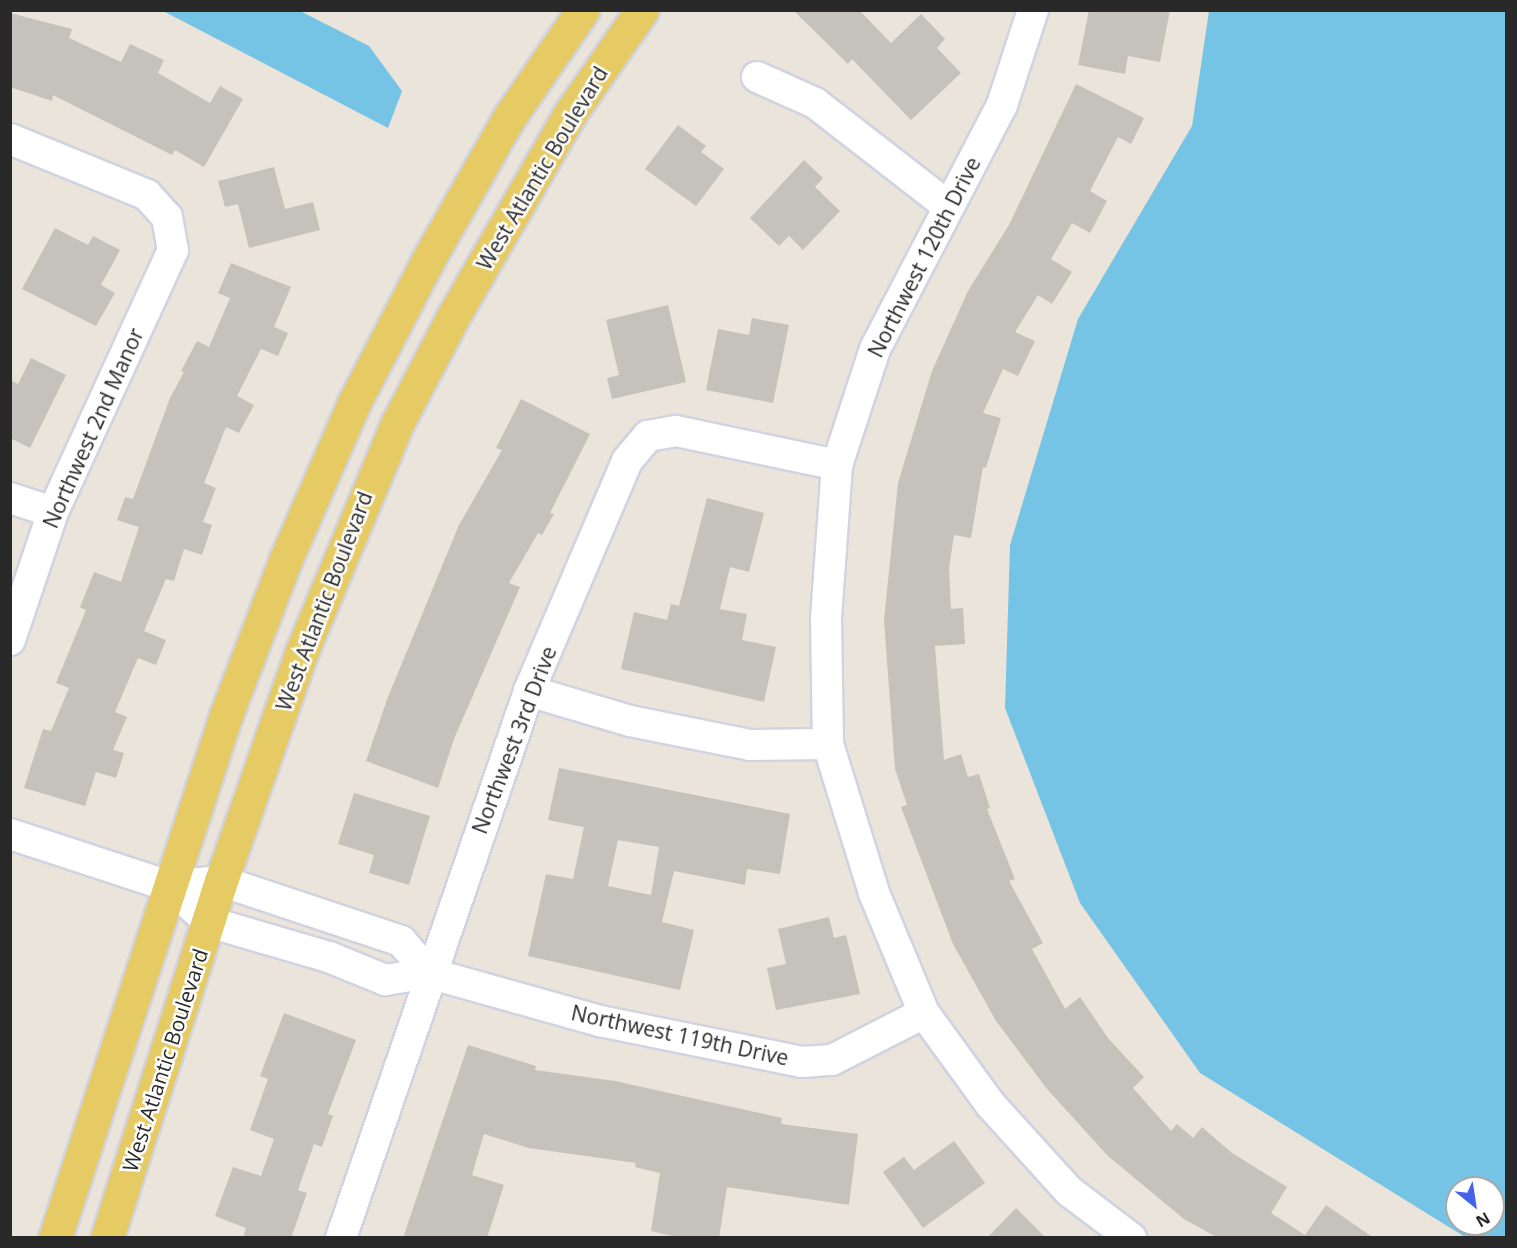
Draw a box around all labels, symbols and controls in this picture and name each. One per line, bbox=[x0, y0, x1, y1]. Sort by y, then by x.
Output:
street label: West Atlantic Boulevard bbox=[471, 62, 613, 274]
street label: Northwest 120th Drive bbox=[862, 153, 986, 361]
street label: Northwest 2nd Manor bbox=[38, 324, 148, 532]
street label: West Atlantic Boulevard bbox=[271, 488, 377, 714]
street label: Northwest 3rd Drive bbox=[467, 643, 561, 837]
street label: West Atlantic Boulevard bbox=[117, 945, 213, 1175]
street label: Northwest 119th Drive bbox=[569, 1000, 791, 1070]
north arrow bbox=[1445, 1176, 1505, 1236]
text: N bbox=[1472, 1207, 1494, 1233]

